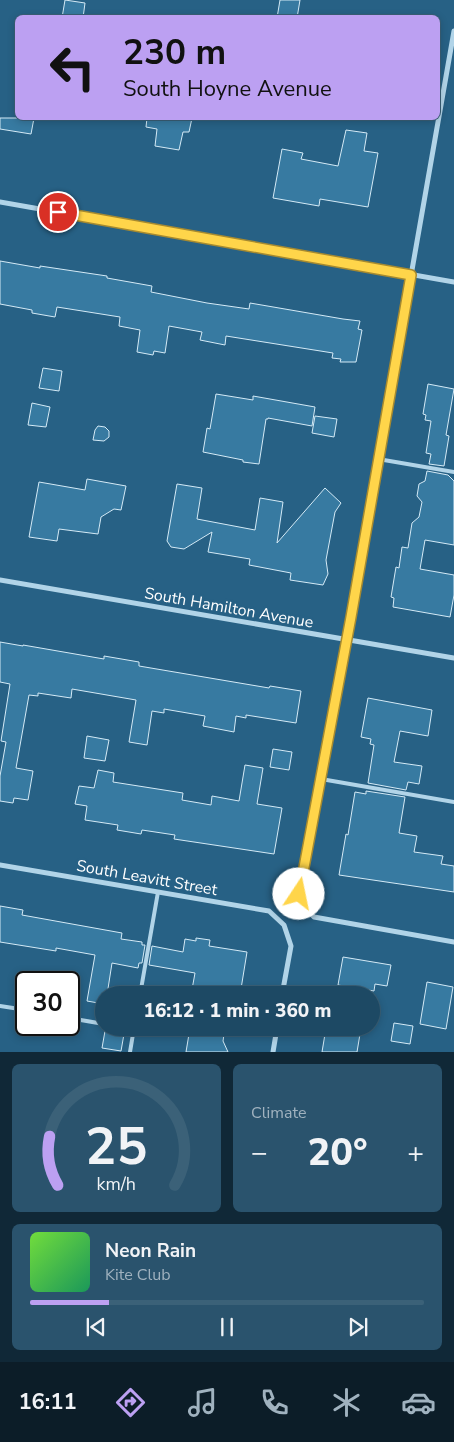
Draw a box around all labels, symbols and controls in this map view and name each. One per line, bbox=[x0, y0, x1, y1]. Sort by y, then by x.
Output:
text: 230 m bbox=[123, 29, 226, 76]
icon: left bbox=[40, 35, 105, 100]
text: South Hoyne Avenue bbox=[123, 74, 332, 104]
pin bbox=[37, 191, 79, 233]
icon: arrive bbox=[44, 198, 72, 226]
street label: South Hamilton Avenue bbox=[143, 582, 315, 634]
street label: South Leavitt Street bbox=[75, 855, 219, 901]
position arrow bbox=[272, 867, 324, 919]
speed limit sign: 30 bbox=[15, 971, 80, 1036]
text: 16:12 · 1 min · 360 m bbox=[144, 998, 331, 1024]
text: Climate bbox=[251, 1102, 306, 1124]
text: 25 bbox=[85, 1111, 148, 1182]
text: 20° bbox=[307, 1127, 368, 1178]
text: − bbox=[251, 1134, 268, 1172]
text: + bbox=[407, 1134, 424, 1172]
text: km/h bbox=[97, 1172, 136, 1196]
text: Neon Rain bbox=[105, 1238, 196, 1264]
text: Kite Club bbox=[105, 1264, 171, 1286]
icon: previous bbox=[82, 1313, 110, 1341]
icon: pause bbox=[213, 1313, 241, 1341]
icon: next bbox=[344, 1313, 372, 1341]
icon: directions bbox=[113, 1385, 148, 1420]
icon: music bbox=[185, 1385, 220, 1420]
icon: phone bbox=[257, 1385, 292, 1420]
icon: climate bbox=[329, 1385, 364, 1420]
icon: car bbox=[401, 1385, 436, 1420]
text: 16:11 bbox=[18, 1387, 77, 1417]

